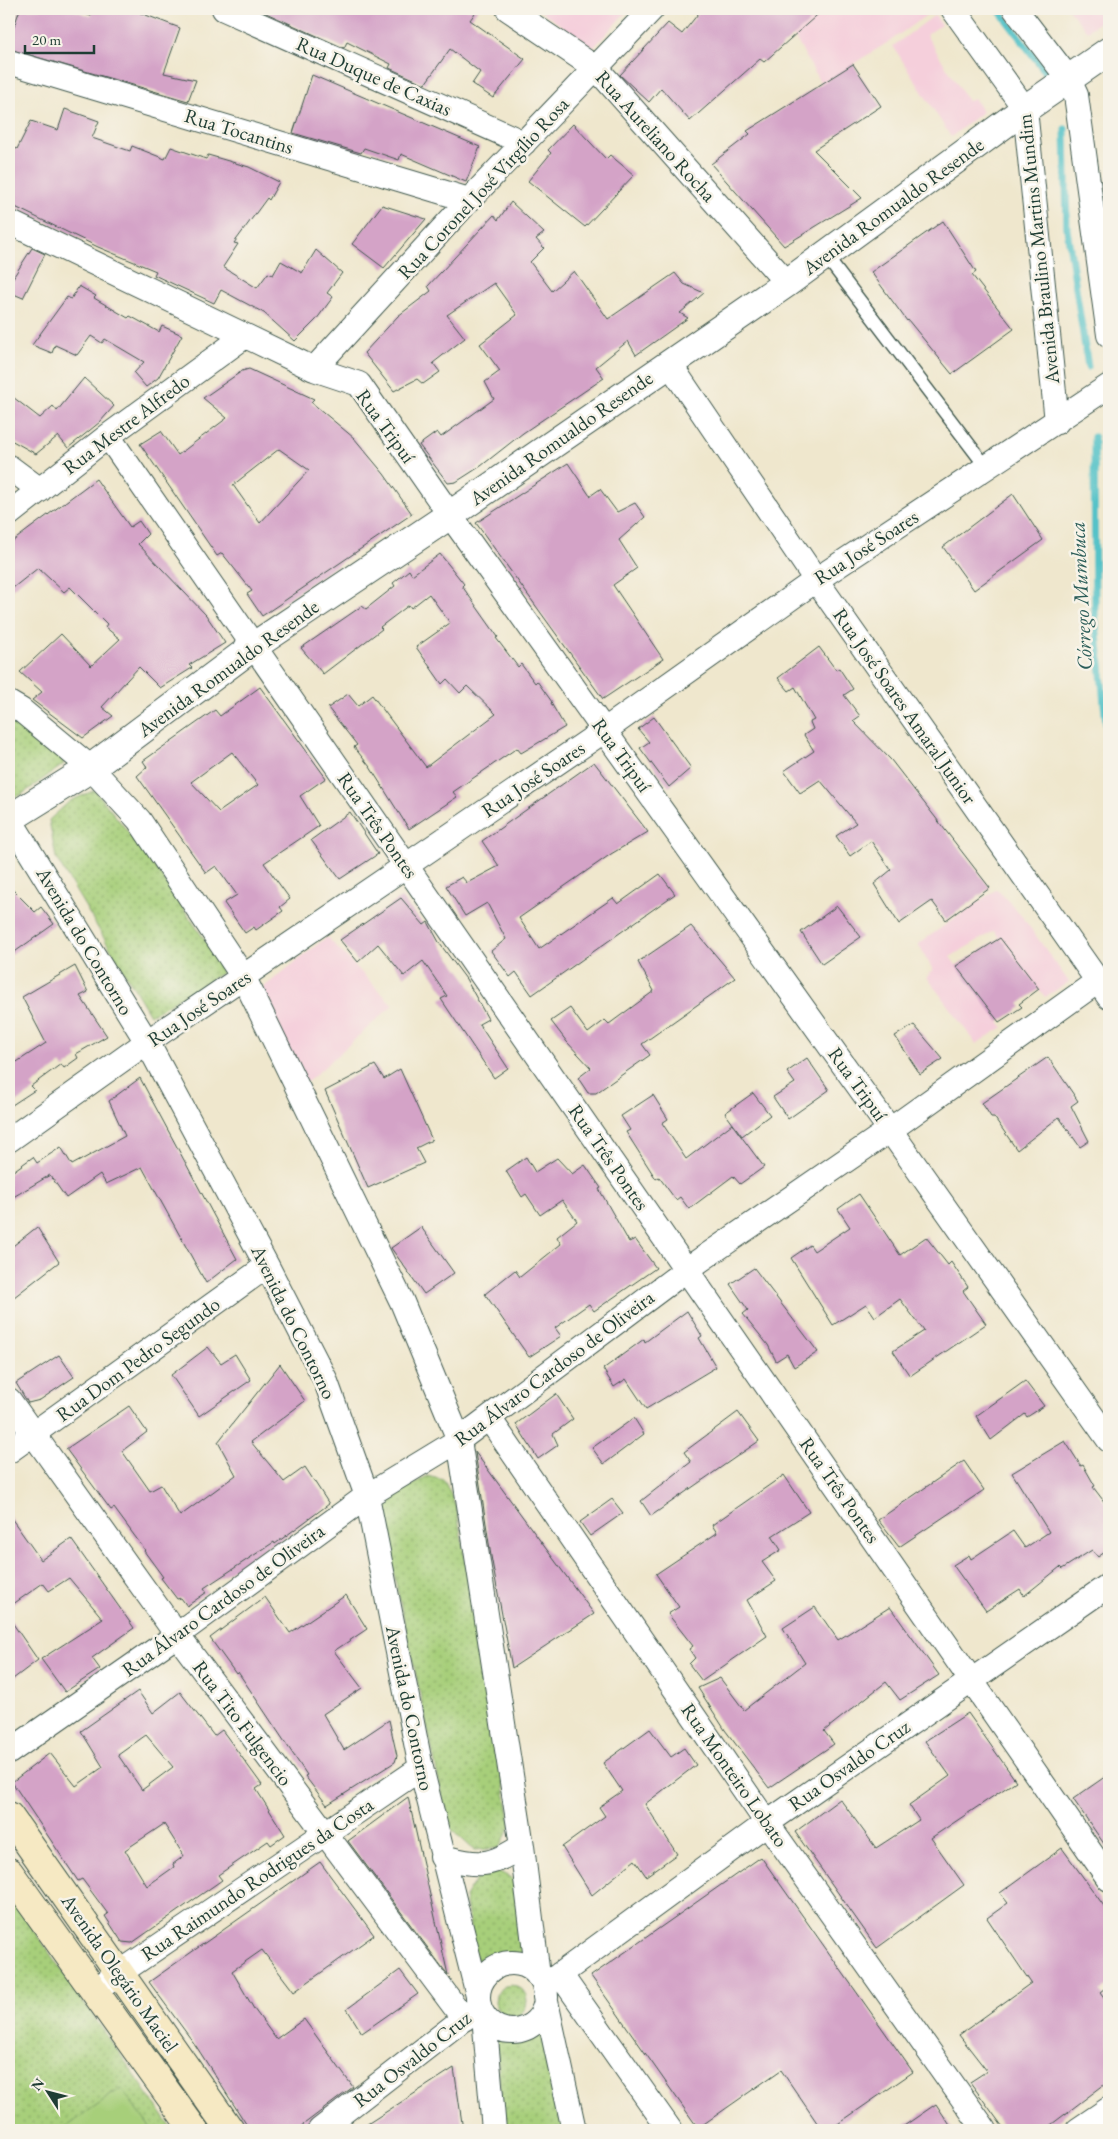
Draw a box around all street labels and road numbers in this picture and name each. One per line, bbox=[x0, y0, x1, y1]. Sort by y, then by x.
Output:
street label: Rua Duque de Caxias bbox=[292, 30, 456, 122]
street label: Rua Aureliano Rocha bbox=[590, 65, 722, 207]
street label: Rua Coronel José Virgílio Rosa bbox=[392, 91, 574, 285]
street label: Rua Tocantins bbox=[181, 102, 297, 160]
street label: Avenida Braulino Martins Mundim bbox=[1011, 112, 1065, 386]
street label: Avenida Romualdo Resende bbox=[796, 131, 989, 281]
street label: Avenida Romualdo Resende bbox=[463, 365, 658, 512]
street label: Rua Mestre Alfredo bbox=[57, 368, 195, 480]
street label: Rua Tripuí bbox=[350, 384, 422, 468]
street label: Rua José Soares bbox=[809, 504, 923, 590]
street label: Avenida Romualdo Resende bbox=[131, 593, 324, 743]
street label: Rua José Soares Amaral Junior bbox=[827, 603, 983, 809]
street label: Rua Tripuí bbox=[586, 713, 658, 797]
street label: Rua José Soares bbox=[476, 735, 590, 823]
street label: Rua Três Pontes bbox=[332, 767, 424, 883]
street label: Avenida do Contorno bbox=[30, 861, 139, 1020]
street label: Rua José Soares bbox=[142, 964, 256, 1052]
street label: Rua Tripuí bbox=[822, 1042, 894, 1126]
street label: Rua Três Pontes bbox=[563, 1099, 655, 1215]
street label: Avenida do Contorno bbox=[245, 1240, 343, 1403]
street label: Rua Álvaro Cardoso de Oliveira bbox=[449, 1284, 659, 1452]
street label: Rua Dom Pedro Segundo bbox=[51, 1291, 225, 1427]
street label: Rua Três Pontes bbox=[794, 1432, 886, 1548]
street label: Rua Álvaro Cardoso de Oliveira bbox=[117, 1518, 329, 1682]
street label: Avenida do Contorno bbox=[380, 1622, 440, 1793]
street label: Rua Tito Fulgencio bbox=[187, 1655, 299, 1791]
street label: Rua Monteiro Lobato bbox=[676, 1698, 794, 1852]
street label: Rua Osvaldo Cruz bbox=[783, 1713, 915, 1817]
street label: Rua Raimundo Rodrigues da Costa bbox=[136, 1791, 378, 1967]
street label: Avenida Olegário Maciel bbox=[55, 1888, 184, 2057]
street label: Rua Osvaldo Cruz bbox=[348, 2005, 477, 2113]

